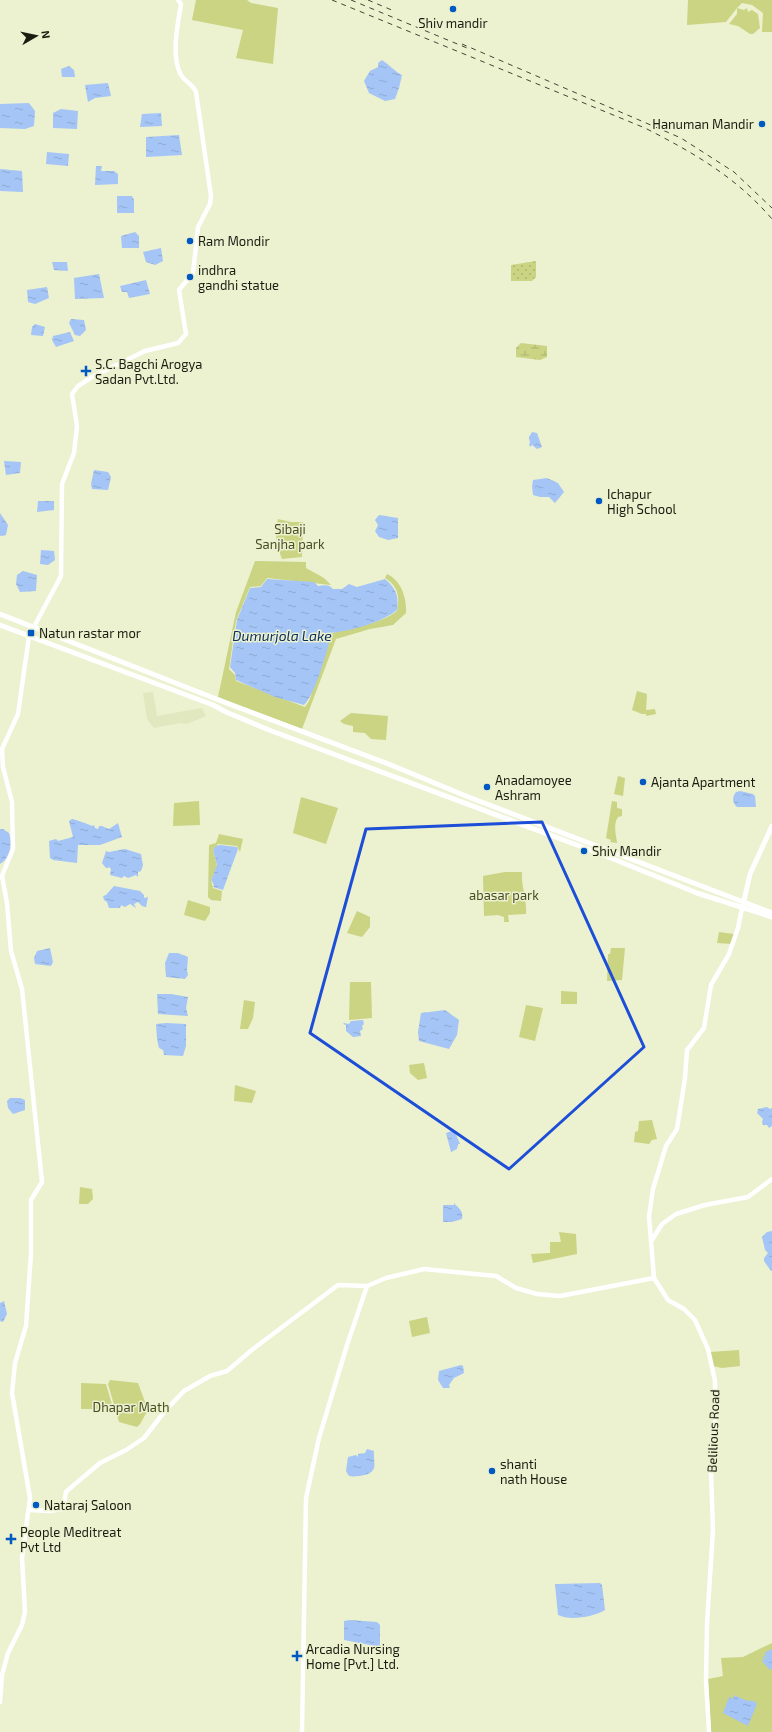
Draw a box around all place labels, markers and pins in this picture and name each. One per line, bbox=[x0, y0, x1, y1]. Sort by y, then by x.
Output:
marker: Shiv mandir bbox=[448, 4, 458, 14]
place label: Shiv mandir bbox=[418, 15, 488, 31]
place label: Hanuman Mandir bbox=[652, 116, 754, 132]
marker: Hanuman Mandir bbox=[757, 119, 767, 129]
place label: Ram Mondir bbox=[198, 233, 270, 249]
marker: Ram Mondir bbox=[185, 236, 195, 246]
place label: indhra gandhi statue bbox=[198, 262, 279, 293]
marker: indhra gandhi statue bbox=[185, 272, 195, 282]
place label: S.C. Bagchi Arogya Sadan Pvt.Ltd. bbox=[95, 356, 202, 387]
marker: S.C. Bagchi Arogya Sadan Pvt.Ltd. bbox=[80, 365, 92, 377]
place label: Ichapur High School bbox=[607, 486, 677, 517]
marker: Ichapur High School bbox=[594, 496, 604, 506]
place label: Natun rastar mor bbox=[39, 625, 141, 641]
marker: Natun rastar mor bbox=[26, 628, 36, 638]
place label: Anadamoyee Ashram bbox=[495, 772, 572, 803]
place label: Ajanta Apartment bbox=[651, 774, 756, 790]
marker: Ajanta Apartment bbox=[638, 777, 648, 787]
marker: Anadamoyee Ashram bbox=[482, 782, 492, 792]
place label: Shiv Mandir bbox=[592, 843, 662, 859]
marker: Shiv Mandir bbox=[579, 846, 589, 856]
place label: shanti nath House bbox=[500, 1456, 567, 1487]
marker: shanti nath House bbox=[487, 1466, 497, 1476]
place label: Nataraj Saloon bbox=[44, 1497, 132, 1513]
marker: Nataraj Saloon bbox=[31, 1500, 41, 1510]
place label: People Meditreat Pvt Ltd bbox=[20, 1524, 121, 1555]
marker: People Meditreat Pvt Ltd bbox=[5, 1533, 17, 1545]
place label: Arcadia Nursing Home [Pvt.] Ltd. bbox=[306, 1641, 400, 1672]
marker: Arcadia Nursing Home [Pvt.] Ltd. bbox=[291, 1650, 303, 1662]

